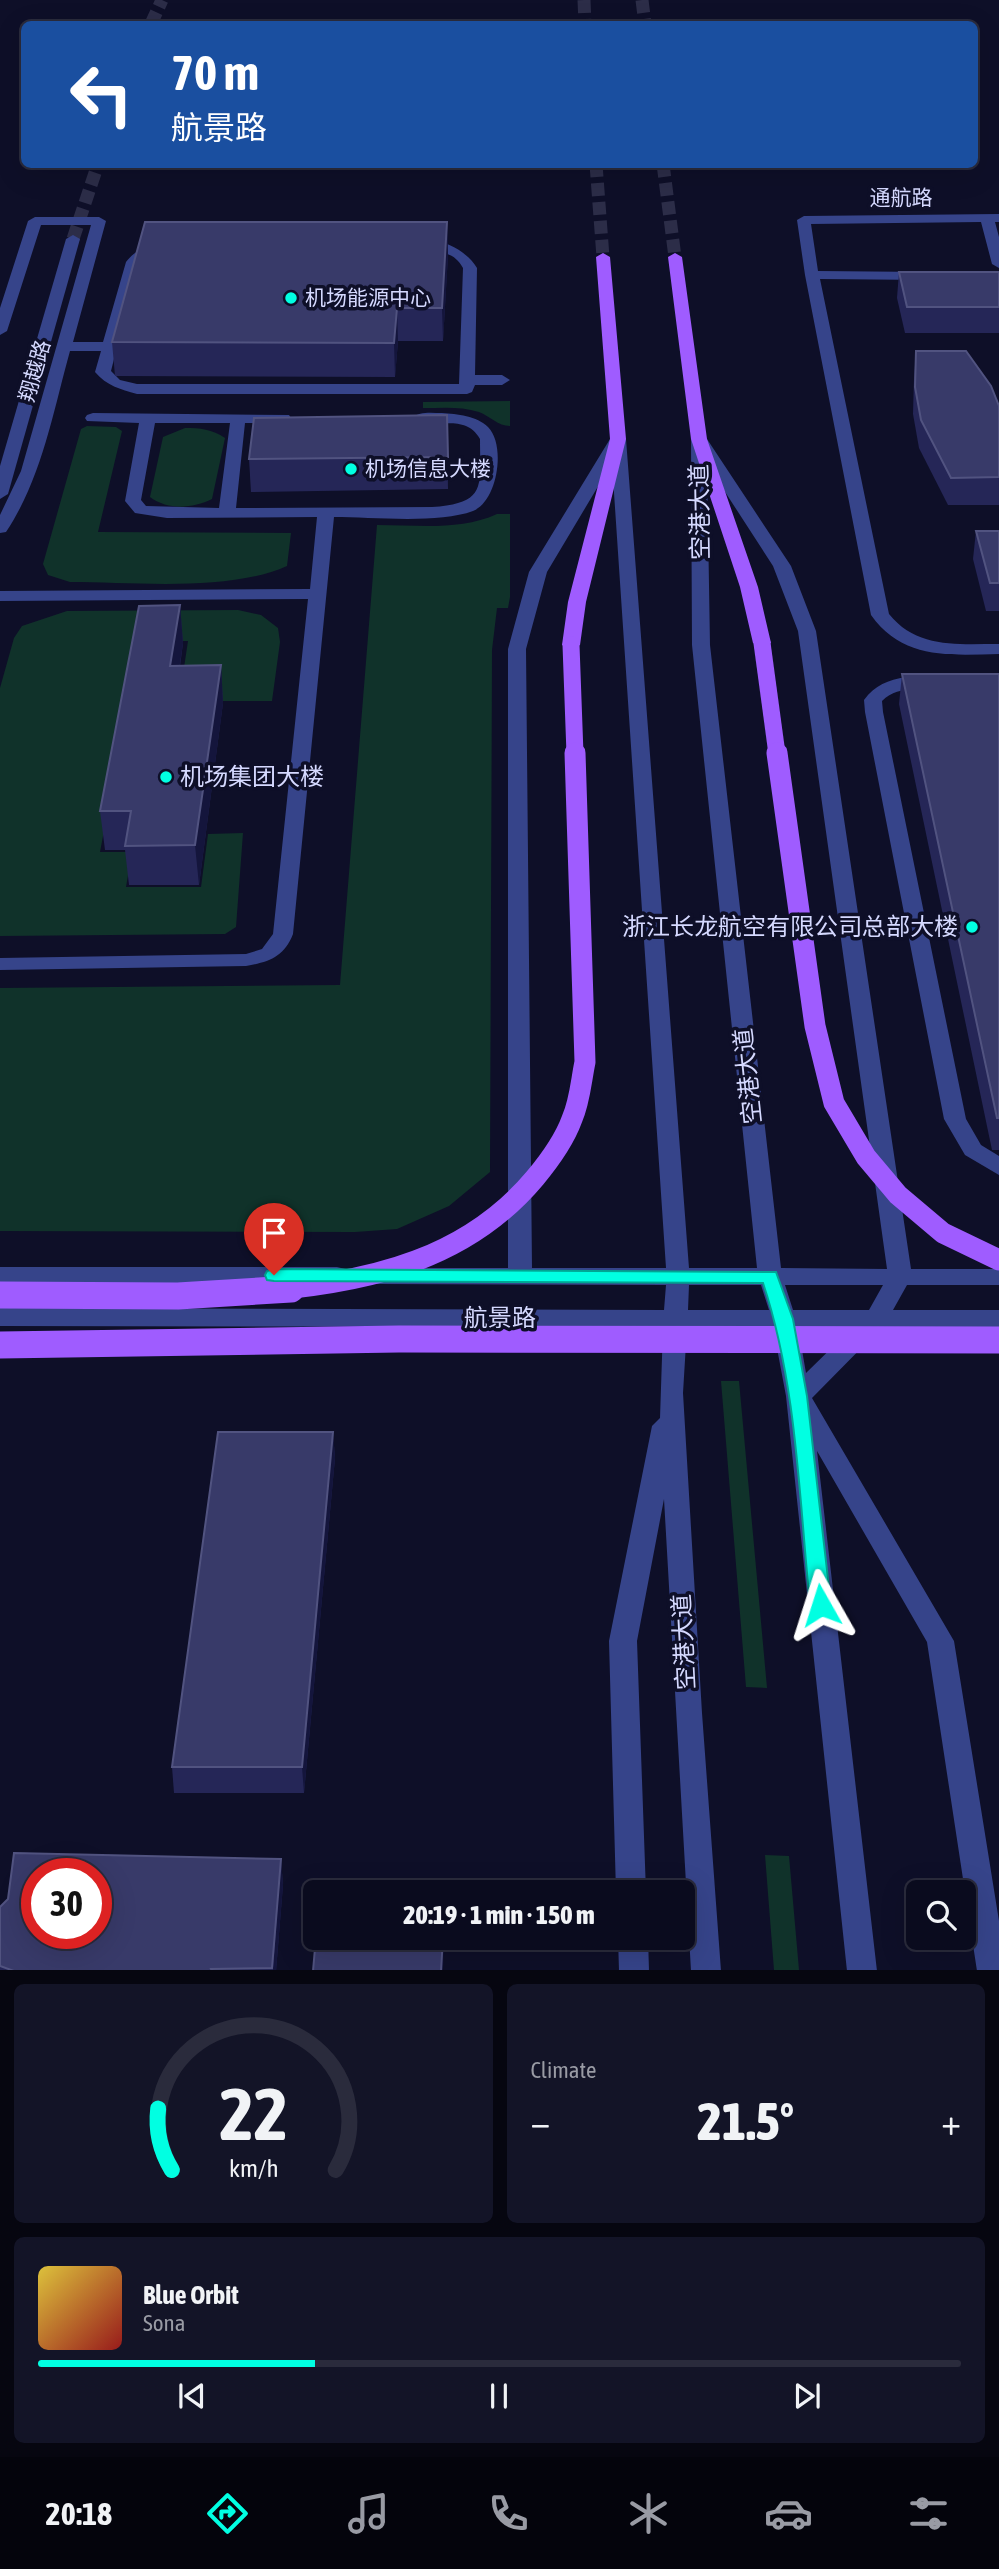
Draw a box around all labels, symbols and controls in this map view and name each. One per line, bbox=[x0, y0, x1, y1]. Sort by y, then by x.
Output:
text: 70 m bbox=[171, 44, 259, 100]
icon: left bbox=[56, 49, 147, 140]
text: 航景路 bbox=[171, 109, 267, 146]
street label: 通航路 bbox=[870, 185, 933, 209]
place label: 机场能源中心 bbox=[305, 285, 431, 309]
marker: 机场能源中心 bbox=[283, 290, 299, 306]
street label: 翔越路 bbox=[14, 337, 54, 404]
place label: 机场信息大楼 bbox=[365, 456, 491, 480]
marker: 机场信息大楼 bbox=[343, 461, 359, 477]
street label: 空港大道 bbox=[685, 464, 714, 560]
place label: 机场集团大楼 bbox=[180, 763, 324, 790]
marker: 机场集团大楼 bbox=[158, 769, 174, 785]
place label: 浙江长龙航空有限公司总部大楼 bbox=[622, 913, 958, 940]
marker: 浙江长龙航空有限公司总部大楼 bbox=[964, 919, 980, 935]
street label: 空港大道 bbox=[729, 1027, 766, 1125]
pin bbox=[244, 1203, 304, 1275]
icon: arrive bbox=[255, 1214, 293, 1252]
street label: 航景路 bbox=[464, 1304, 536, 1331]
position arrow bbox=[784, 1568, 858, 1642]
street label: 空港大道 bbox=[668, 1593, 699, 1691]
speed limit sign: 30 bbox=[21, 1858, 112, 1949]
map controls bbox=[906, 1880, 976, 1950]
button: search bbox=[906, 1880, 976, 1950]
text: 20:19 · 1 min · 150 m bbox=[403, 1900, 595, 1930]
text: Climate bbox=[531, 2057, 596, 2083]
text: 22 bbox=[219, 2072, 287, 2155]
text: 21.5° bbox=[697, 2091, 794, 2151]
text: − bbox=[531, 2100, 550, 2143]
text: + bbox=[941, 2100, 961, 2143]
text: km/h bbox=[228, 2153, 278, 2181]
text: Blue Orbit bbox=[143, 2280, 239, 2310]
text: Sona bbox=[143, 2310, 185, 2336]
icon: previous bbox=[173, 2377, 211, 2415]
icon: pause bbox=[480, 2377, 518, 2415]
icon: next bbox=[788, 2377, 826, 2415]
icon: directions bbox=[203, 2489, 252, 2538]
icon: music bbox=[344, 2489, 393, 2538]
icon: phone bbox=[484, 2489, 533, 2538]
icon: climate bbox=[624, 2489, 673, 2538]
icon: car bbox=[764, 2489, 813, 2538]
icon: filters bbox=[904, 2489, 953, 2538]
text: 20:18 bbox=[46, 2495, 112, 2532]

